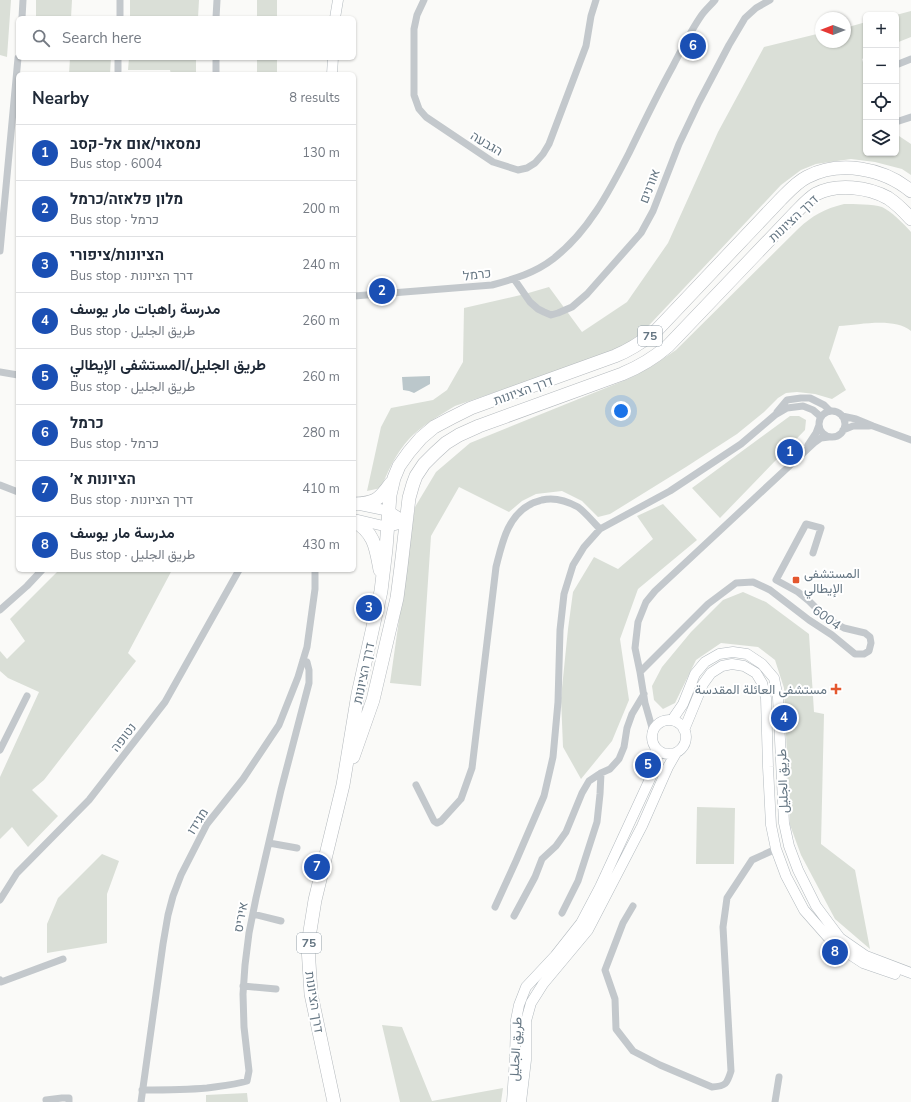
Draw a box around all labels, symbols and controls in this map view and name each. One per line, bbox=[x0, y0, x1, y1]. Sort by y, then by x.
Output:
north arrow bbox=[815, 12, 851, 48]
map controls bbox=[863, 12, 899, 156]
button: + bbox=[863, 12, 899, 48]
search box bbox=[16, 16, 356, 60]
icon: search bbox=[30, 27, 52, 49]
text: Search here bbox=[62, 28, 142, 48]
pin: 6 bbox=[680, 31, 706, 61]
button: − bbox=[863, 48, 899, 84]
button: locate bbox=[863, 84, 899, 120]
text: Nearby bbox=[32, 87, 89, 110]
text: 8 results bbox=[289, 89, 340, 107]
button: layers bbox=[863, 120, 899, 156]
street label: הגבעה bbox=[467, 127, 506, 161]
text: נמסאוי/אום אל-קסב bbox=[70, 134, 201, 154]
text: 1 bbox=[41, 144, 49, 162]
text: 130 m bbox=[302, 144, 340, 162]
text: Bus stop · 6004 bbox=[70, 155, 162, 173]
street label: אורנים bbox=[635, 167, 665, 206]
text: מלון פלאזה/כרמל bbox=[70, 189, 183, 209]
street label: דרך הציונות bbox=[765, 191, 823, 246]
text: 2 bbox=[41, 200, 49, 218]
text: 200 m bbox=[302, 200, 340, 218]
text: Bus stop · כרמל bbox=[70, 211, 159, 229]
text: הציונות/ציפורי bbox=[70, 245, 164, 265]
text: 3 bbox=[41, 256, 49, 274]
text: 240 m bbox=[302, 256, 340, 274]
street label: כרמל bbox=[462, 264, 492, 286]
text: Bus stop · דרך הציונות bbox=[70, 267, 193, 285]
pin: 2 bbox=[369, 276, 395, 306]
text: مدرسة راهبات مار يوسف bbox=[70, 299, 220, 319]
text: 4 bbox=[41, 312, 49, 330]
text: 260 m bbox=[302, 312, 340, 330]
text: Bus stop · طريق الجليل bbox=[70, 322, 195, 340]
road number: 75 bbox=[638, 326, 662, 346]
text: طريق الجليل/المستشفى الإيطالي bbox=[70, 355, 266, 375]
text: 5 bbox=[41, 368, 49, 386]
text: 260 m bbox=[302, 368, 340, 386]
street label: דרך הציונות bbox=[491, 372, 556, 410]
text: Bus stop · طريق الجليل bbox=[70, 378, 195, 396]
your location bbox=[611, 401, 631, 421]
text: כרמל bbox=[70, 413, 104, 433]
text: 6 bbox=[41, 424, 49, 442]
text: 280 m bbox=[302, 424, 340, 442]
text: Bus stop · כרמל bbox=[70, 435, 159, 453]
pin: 1 bbox=[777, 437, 803, 467]
text: הציונות א׳ bbox=[70, 469, 136, 489]
text: 7 bbox=[41, 480, 49, 498]
text: 410 m bbox=[302, 480, 340, 498]
text: Bus stop · דרך הציונות bbox=[70, 491, 193, 509]
text: مدرسة مار يوسف bbox=[70, 523, 175, 543]
text: 8 bbox=[41, 536, 49, 554]
text: 430 m bbox=[302, 536, 340, 554]
text: Bus stop · طريق الجليل bbox=[70, 546, 195, 564]
place label: المستشفى الإيطالي bbox=[804, 565, 860, 599]
marker: المستشفى الإيطالي bbox=[791, 575, 801, 585]
pin: 3 bbox=[356, 593, 382, 623]
street label: 6004 bbox=[809, 601, 844, 634]
street label: דרך הציונות bbox=[349, 641, 379, 705]
place label: مستشفى العائلة المقدسة bbox=[695, 681, 827, 699]
marker: مستشفى العائلة المقدسة bbox=[830, 683, 842, 695]
pin: 4 bbox=[771, 703, 797, 733]
street label: נטופה bbox=[107, 719, 141, 756]
street label: طريق الجليل bbox=[773, 748, 793, 814]
pin: 5 bbox=[635, 750, 661, 780]
street label: מגידו bbox=[183, 805, 213, 838]
pin: 7 bbox=[304, 852, 330, 882]
street label: איריס bbox=[229, 900, 253, 934]
road number: 75 bbox=[297, 933, 321, 953]
pin: 8 bbox=[822, 937, 848, 967]
street label: דרך הציונות bbox=[300, 970, 328, 1034]
street label: طريق الجليل bbox=[505, 1016, 527, 1082]

